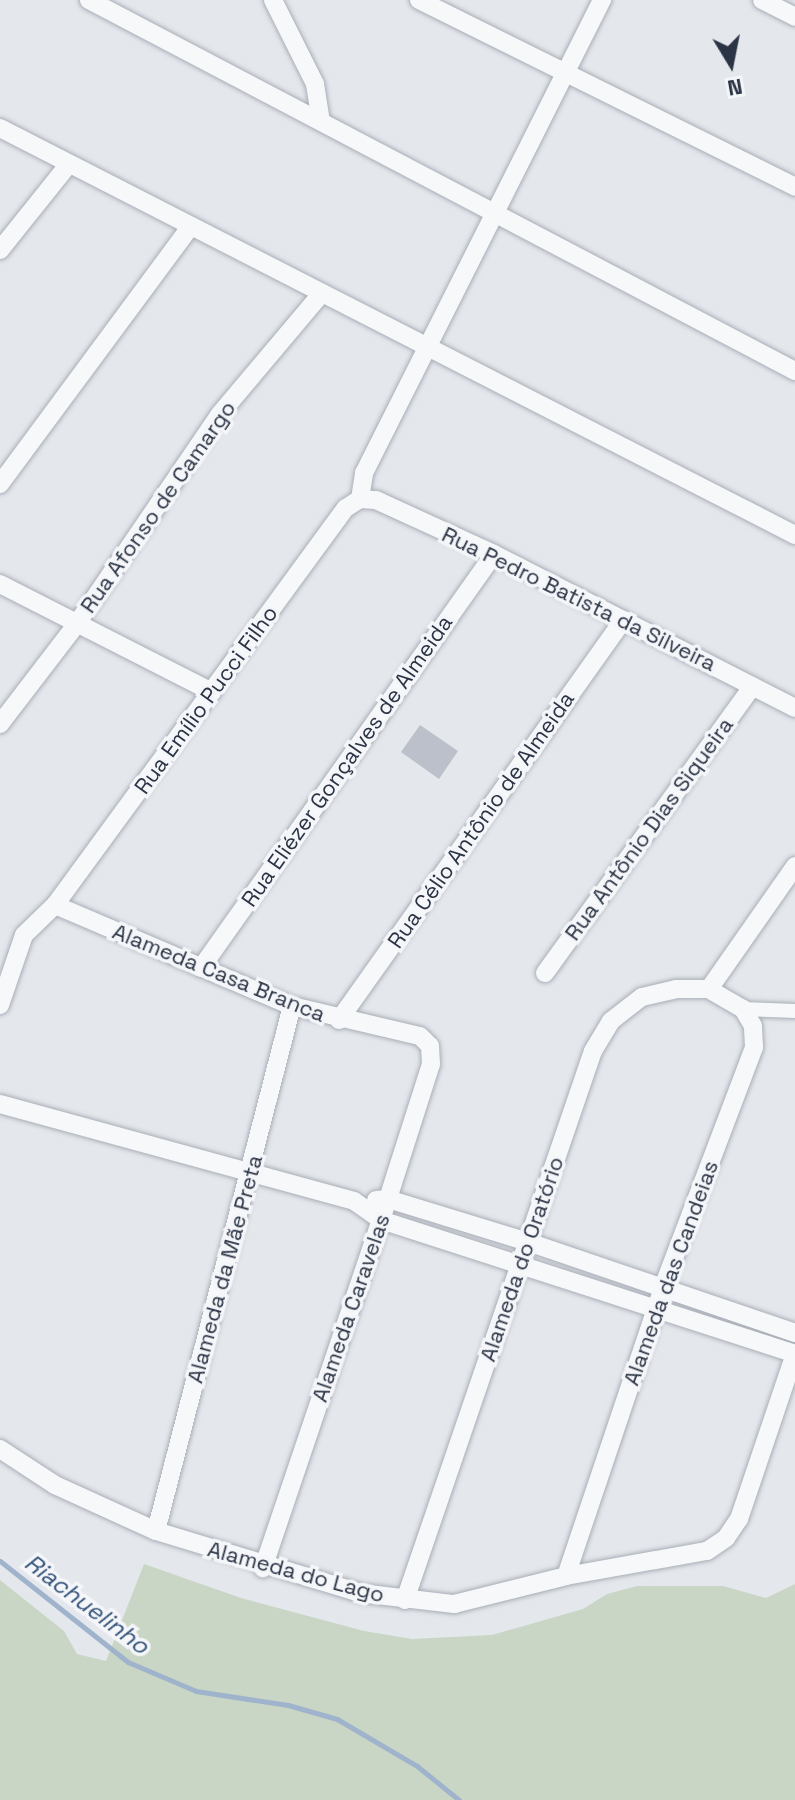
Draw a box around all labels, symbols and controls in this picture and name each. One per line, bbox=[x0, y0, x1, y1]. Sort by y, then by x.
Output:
north arrow bbox=[691, 24, 771, 104]
text: N bbox=[725, 73, 745, 103]
street label: Rua Afonso de Camargo bbox=[75, 396, 241, 618]
street label: Rua Pedro Batista da Silveira bbox=[438, 521, 720, 677]
street label: Rua Emílio Pucci Filho bbox=[129, 601, 283, 799]
street label: Rua Eliézer Gonçalves de Almeida bbox=[236, 610, 458, 912]
street label: Rua Célio Antônio de Almeida bbox=[382, 686, 580, 954]
street label: Rua Antônio Dias Siqueira bbox=[559, 712, 739, 946]
street label: Alameda Casa Branca bbox=[109, 918, 329, 1028]
street label: Alameda da Mãe Preta bbox=[182, 1152, 268, 1386]
street label: Alameda do Oratório bbox=[475, 1153, 569, 1365]
street label: Alameda das Candeias bbox=[618, 1157, 724, 1389]
street label: Alameda Caravelas bbox=[306, 1211, 396, 1405]
street label: Alameda do Lago bbox=[205, 1536, 387, 1608]
water label: Riachuelinho bbox=[19, 1548, 155, 1660]

